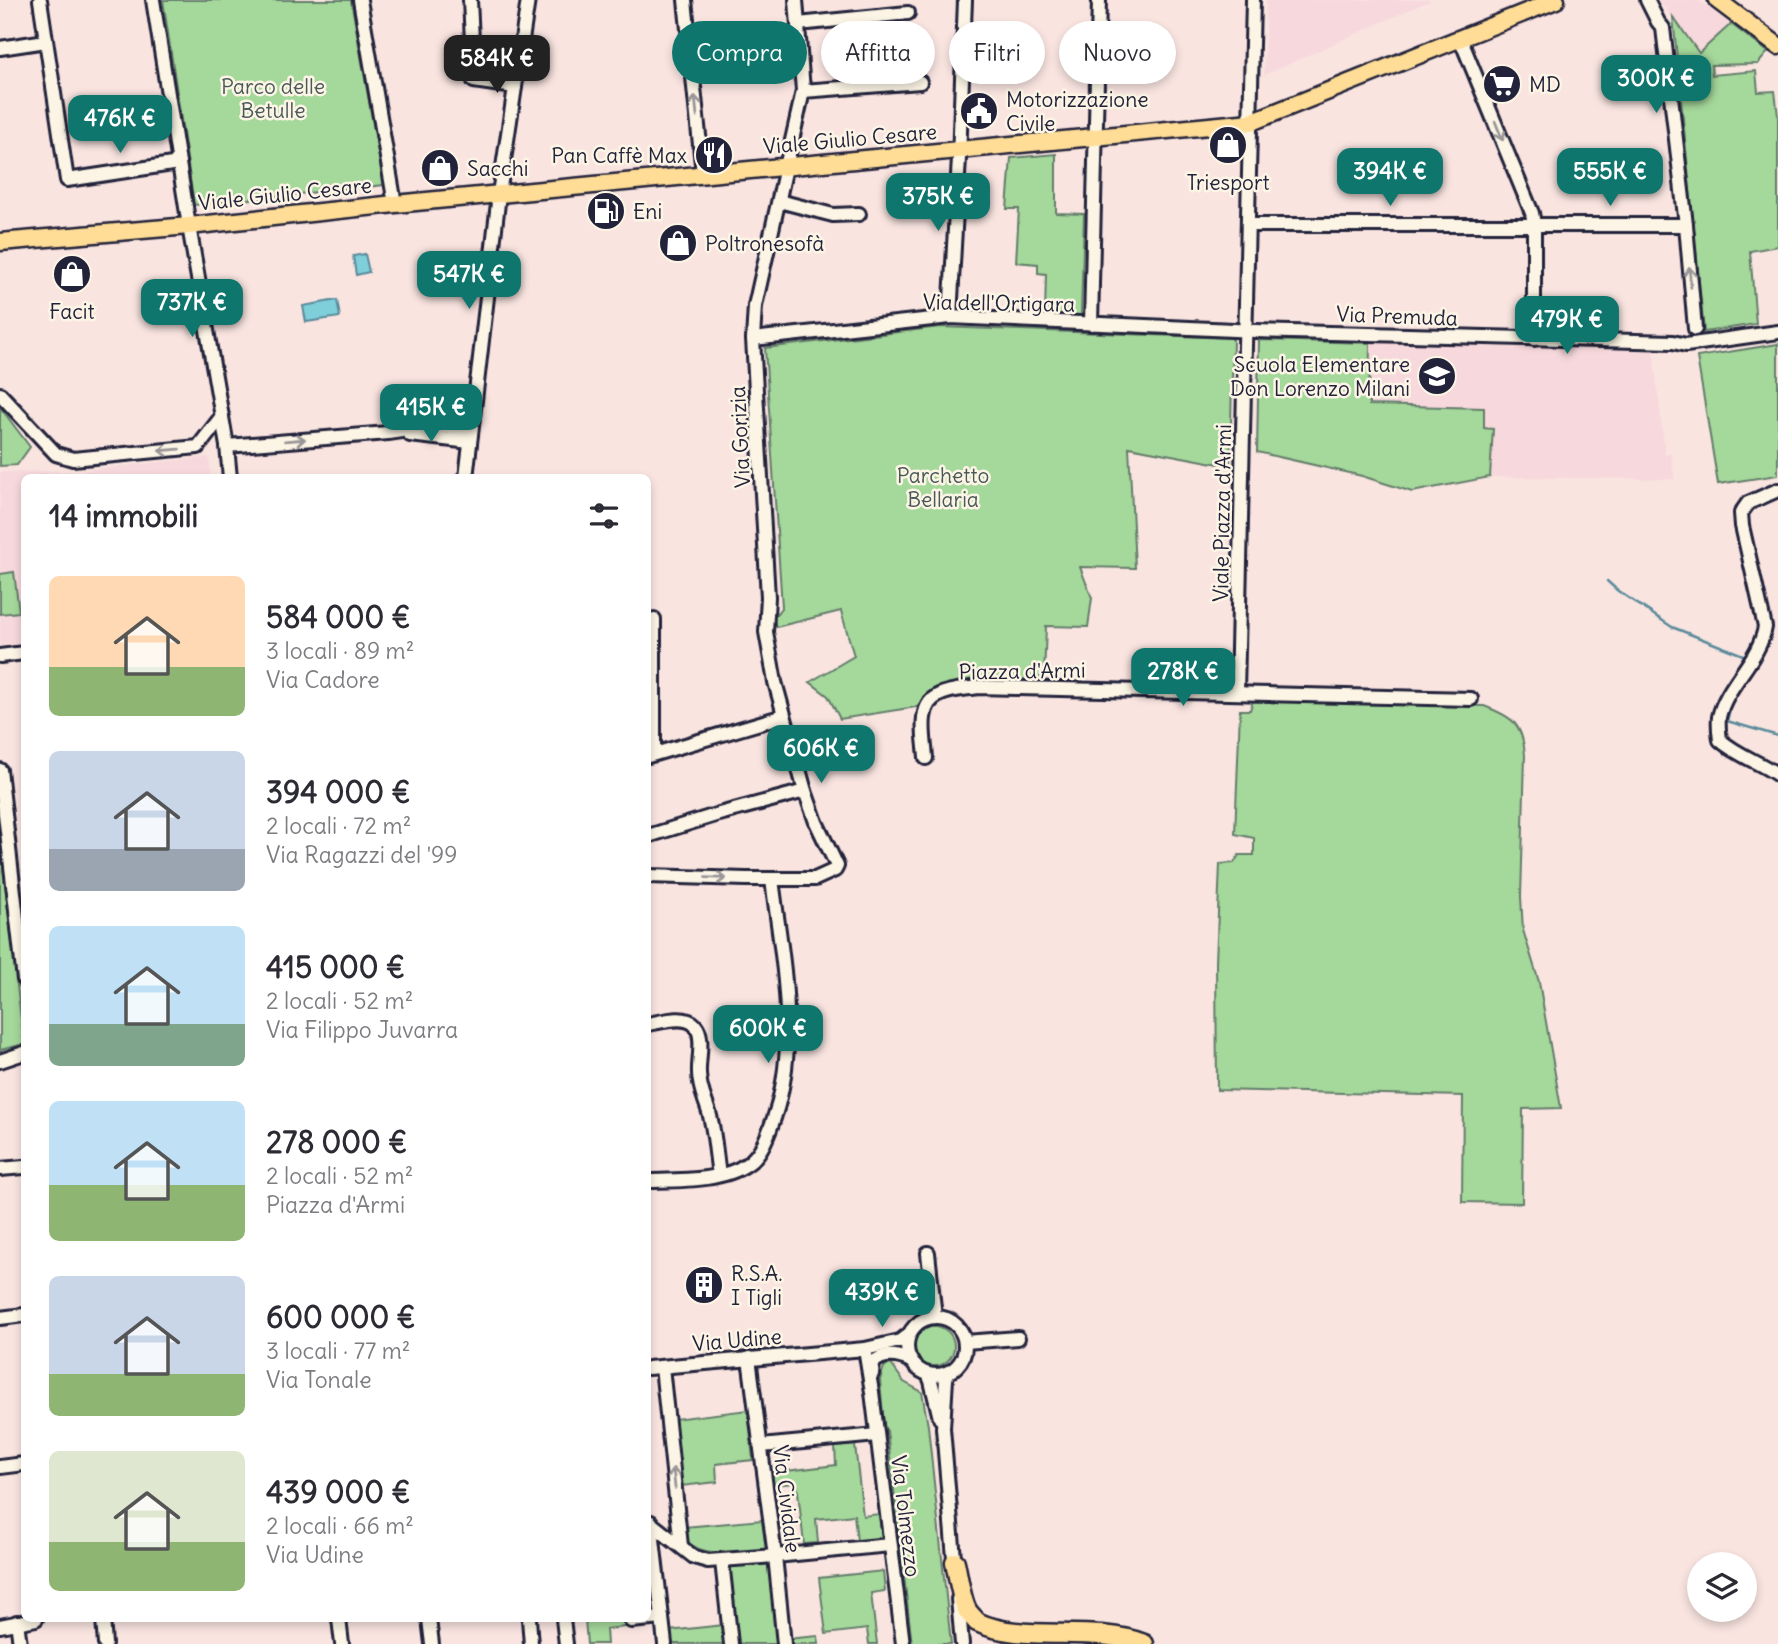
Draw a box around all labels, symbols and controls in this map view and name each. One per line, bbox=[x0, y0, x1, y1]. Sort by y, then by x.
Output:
chip: Compra bbox=[672, 21, 807, 84]
chip: Affitta bbox=[821, 21, 935, 84]
chip: Filtri bbox=[949, 21, 1045, 84]
chip: Nuovo bbox=[1059, 21, 1176, 84]
pin: 584K € bbox=[440, 36, 554, 95]
text: 584K € bbox=[460, 43, 534, 72]
pin: 300K € bbox=[1599, 55, 1713, 115]
supermarket icon: MD bbox=[1481, 63, 1523, 105]
text: 300K € bbox=[1617, 63, 1695, 92]
place label: MD bbox=[1529, 71, 1561, 98]
park label: Parco delle Betulle bbox=[221, 73, 325, 124]
place label: Motorizzazione Civile bbox=[1006, 86, 1149, 137]
public building icon: Motorizzazione Civile bbox=[958, 90, 1000, 132]
pin: 476K € bbox=[63, 96, 177, 155]
one-way arrow bbox=[689, 96, 702, 118]
text: 476K € bbox=[84, 103, 156, 132]
street label: Viale Giulio Cesare bbox=[762, 118, 938, 160]
one-way arrow bbox=[1493, 120, 1506, 142]
shop icon: Triesport bbox=[1207, 124, 1249, 166]
restaurant icon: Pan Caffè Max bbox=[693, 134, 735, 176]
place label: Pan Caffè Max bbox=[551, 142, 687, 169]
shop icon: Sacchi bbox=[419, 147, 461, 189]
pin: 394K € bbox=[1333, 148, 1447, 208]
pin: 555K € bbox=[1553, 148, 1667, 208]
place label: Sacchi bbox=[467, 155, 529, 182]
text: 394K € bbox=[1353, 156, 1427, 185]
text: 555K € bbox=[1573, 156, 1647, 185]
place label: Triesport bbox=[1186, 169, 1270, 196]
street label: Viale Giulio Cesare bbox=[197, 171, 373, 217]
pin: 375K € bbox=[881, 174, 995, 233]
text: 375K € bbox=[902, 181, 974, 210]
fuel station icon: Eni bbox=[585, 190, 627, 232]
place label: Eni bbox=[633, 198, 662, 225]
shop icon: Poltronesofà bbox=[657, 222, 699, 264]
place label: Poltronesofà bbox=[705, 230, 824, 257]
pin: 547K € bbox=[412, 252, 526, 311]
shop icon: Facit bbox=[51, 253, 93, 295]
text: 547K € bbox=[433, 259, 505, 288]
one-way arrow bbox=[1683, 267, 1696, 289]
pin: 737K € bbox=[135, 280, 249, 339]
text: 737K € bbox=[157, 287, 227, 316]
street label: Via dell'Ortigara bbox=[923, 288, 1075, 318]
pin: 479K € bbox=[1510, 296, 1624, 356]
place label: Facit bbox=[49, 298, 95, 325]
street label: Via Premuda bbox=[1336, 300, 1458, 332]
text: 479K € bbox=[1531, 304, 1603, 333]
place label: Scuola Elementare Don Lorenzo Milani bbox=[1230, 351, 1410, 402]
school or university icon: Scuola Elementare Don Lorenzo Milani bbox=[1416, 355, 1458, 397]
pin: 415K € bbox=[374, 384, 488, 444]
street label: Via Gorizia bbox=[724, 385, 756, 489]
text: 415K € bbox=[396, 392, 466, 421]
street label: Viale Piazza d'Armi bbox=[1207, 424, 1237, 602]
one-way arrow bbox=[284, 433, 306, 446]
one-way arrow bbox=[158, 444, 181, 457]
park label: Parchetto Bellaria bbox=[897, 462, 989, 513]
text: 14 immobili bbox=[49, 497, 198, 535]
icon: filters bbox=[585, 497, 623, 535]
text: 584 000 € bbox=[266, 598, 411, 636]
icon: home bbox=[105, 604, 189, 688]
text: 3 locali · 89 m² bbox=[266, 636, 414, 665]
pin: 278K € bbox=[1126, 648, 1240, 708]
street label: Piazza d'Armi bbox=[958, 656, 1086, 686]
text: 278K € bbox=[1147, 656, 1219, 685]
text: Via Cadore bbox=[266, 665, 380, 694]
pin: 606K € bbox=[764, 726, 878, 785]
text: 606K € bbox=[783, 733, 859, 762]
text: 394 000 € bbox=[266, 773, 410, 811]
icon: home bbox=[105, 779, 189, 863]
text: 2 locali · 72 m² bbox=[266, 811, 411, 840]
text: Via Ragazzi del '99 bbox=[266, 840, 458, 869]
one-way arrow bbox=[704, 872, 727, 885]
text: 415 000 € bbox=[266, 948, 405, 986]
icon: home bbox=[105, 954, 189, 1038]
text: 2 locali · 52 m² bbox=[266, 986, 413, 1015]
pin: 600K € bbox=[711, 1006, 825, 1065]
text: 600K € bbox=[729, 1013, 807, 1042]
text: Via Filippo Juvarra bbox=[266, 1015, 458, 1044]
text: 278 000 € bbox=[266, 1123, 407, 1161]
icon: home bbox=[105, 1129, 189, 1213]
text: 2 locali · 52 m² bbox=[266, 1161, 413, 1190]
text: Piazza d'Armi bbox=[266, 1190, 405, 1219]
place label: R.S.A. I Tigli bbox=[731, 1260, 783, 1311]
building icon: R.S.A. I Tigli bbox=[683, 1264, 725, 1306]
pin: 439K € bbox=[825, 1270, 939, 1329]
text: 439K € bbox=[845, 1277, 919, 1306]
text: 600 000 € bbox=[266, 1298, 416, 1336]
icon: home bbox=[105, 1304, 189, 1388]
street label: Via Udine bbox=[691, 1323, 783, 1357]
text: 3 locali · 77 m² bbox=[266, 1336, 410, 1365]
text: Via Tonale bbox=[266, 1365, 372, 1394]
street label: Via Cividale bbox=[767, 1443, 807, 1555]
street label: Via Tolmezzo bbox=[885, 1454, 927, 1578]
one-way arrow bbox=[667, 1467, 680, 1490]
text: 439 000 € bbox=[266, 1473, 410, 1511]
icon: home bbox=[105, 1479, 189, 1563]
text: 2 locali · 66 m² bbox=[266, 1511, 414, 1540]
text: Via Udine bbox=[266, 1540, 364, 1569]
map controls bbox=[1687, 1552, 1757, 1622]
button: layers bbox=[1687, 1552, 1757, 1622]

